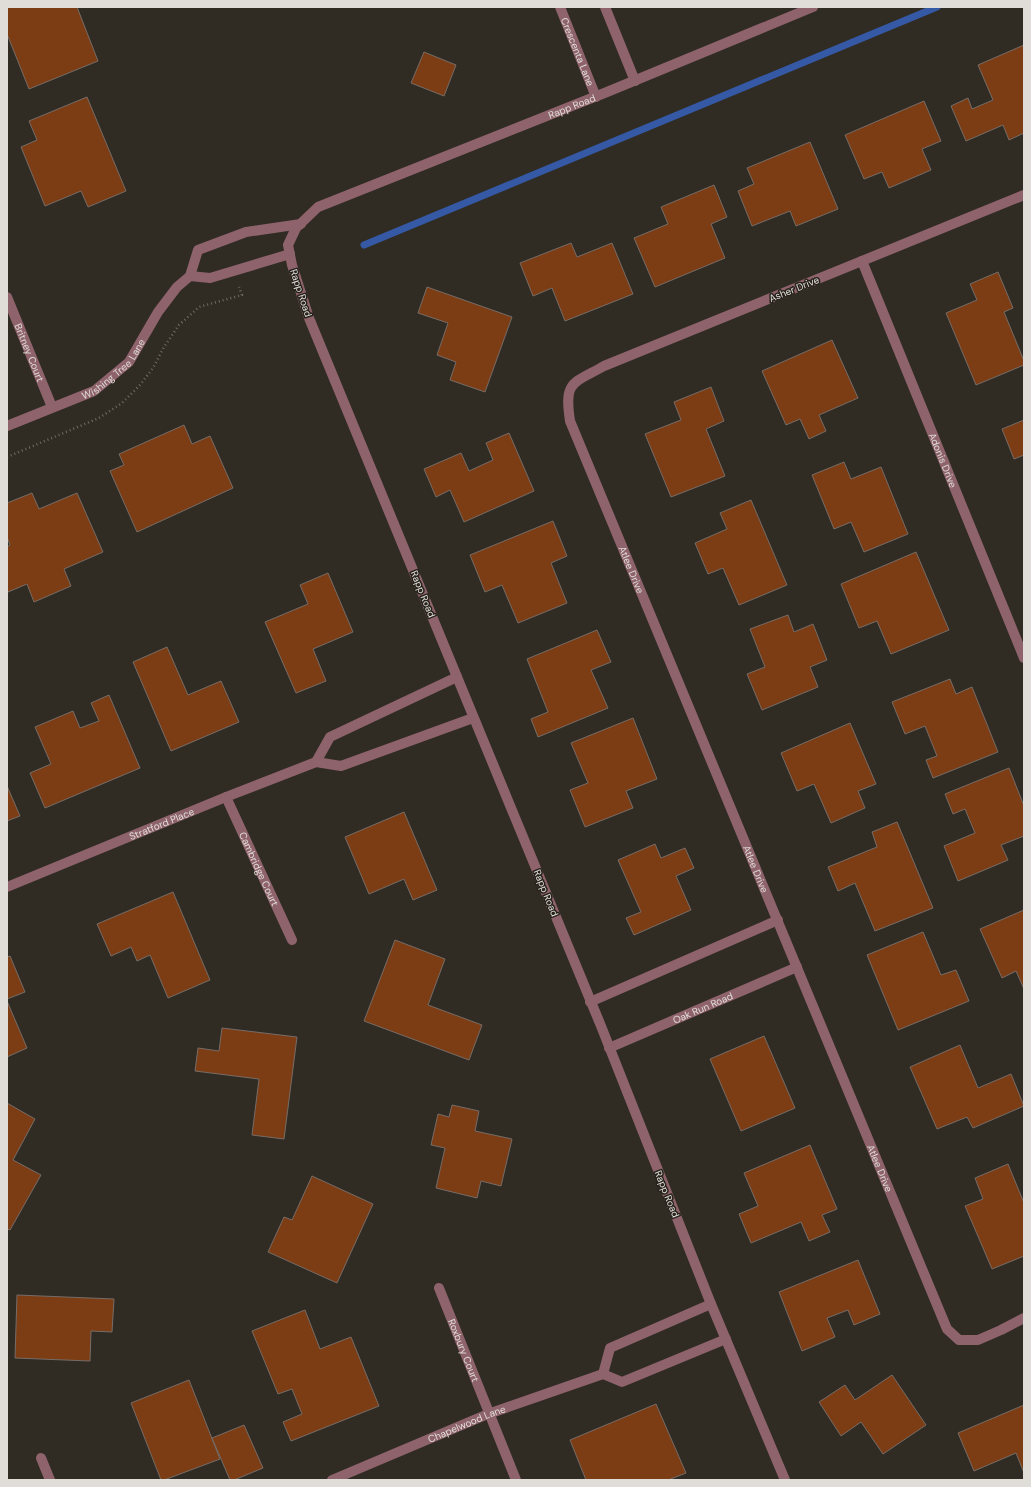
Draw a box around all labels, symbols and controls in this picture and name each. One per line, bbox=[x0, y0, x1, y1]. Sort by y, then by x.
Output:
street label: Crescenta Lane bbox=[558, 15, 597, 88]
street label: Rapp Road bbox=[546, 91, 597, 121]
street label: Rapp Road bbox=[287, 267, 315, 319]
street label: Asher Drive bbox=[767, 273, 821, 305]
street label: Britney Court bbox=[12, 321, 48, 384]
street label: Wishing Tree Lane bbox=[80, 336, 148, 402]
street label: Adonis Drive bbox=[926, 431, 960, 490]
street label: Atlee Drive bbox=[616, 544, 647, 596]
street label: Rapp Road bbox=[408, 569, 438, 619]
street label: Stratford Place bbox=[127, 804, 196, 843]
street label: Cambridge Court bbox=[236, 829, 282, 908]
street label: Atlee Drive bbox=[740, 843, 772, 895]
street label: Rapp Road bbox=[531, 868, 561, 918]
street label: Oak Run Road bbox=[671, 989, 735, 1026]
street label: Atlee Drive bbox=[865, 1142, 896, 1194]
street label: Rapp Road bbox=[652, 1169, 682, 1219]
street label: Roxbury Court bbox=[445, 1317, 482, 1384]
street label: Chapelwood Lane bbox=[426, 1402, 508, 1445]

